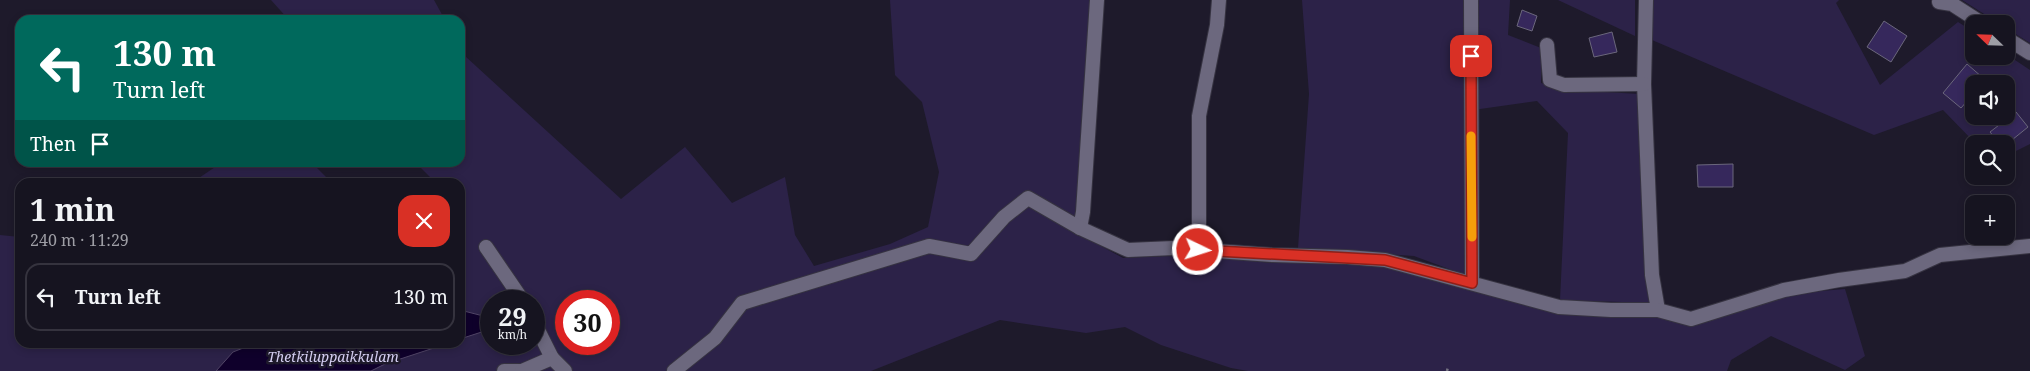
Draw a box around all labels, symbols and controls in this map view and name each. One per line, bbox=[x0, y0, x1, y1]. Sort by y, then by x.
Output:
north arrow bbox=[1965, 15, 2015, 65]
map controls bbox=[1965, 15, 2015, 245]
text: 130 m bbox=[113, 29, 216, 76]
icon: left bbox=[30, 35, 95, 100]
pin bbox=[1450, 35, 1492, 77]
icon: arrive bbox=[1457, 42, 1485, 70]
text: Turn left bbox=[113, 74, 205, 104]
button: sound bbox=[1965, 75, 2015, 125]
icon: arrive bbox=[86, 130, 114, 158]
text: Then bbox=[30, 131, 76, 157]
button: search bbox=[1965, 135, 2015, 185]
text: 1 min bbox=[30, 189, 115, 230]
button: close bbox=[398, 195, 450, 247]
button: + bbox=[1965, 195, 2015, 245]
position arrow bbox=[1171, 223, 1223, 275]
text: 240 m · 11:29 bbox=[30, 229, 129, 251]
icon: left bbox=[32, 283, 60, 311]
text: Turn left bbox=[75, 284, 161, 310]
text: 130 m bbox=[393, 284, 448, 310]
speed limit sign: 30 bbox=[555, 290, 620, 355]
text: 29 bbox=[498, 299, 527, 333]
text: km/h bbox=[498, 326, 527, 343]
water label: Thetkiluppaikkulam bbox=[267, 347, 399, 366]

